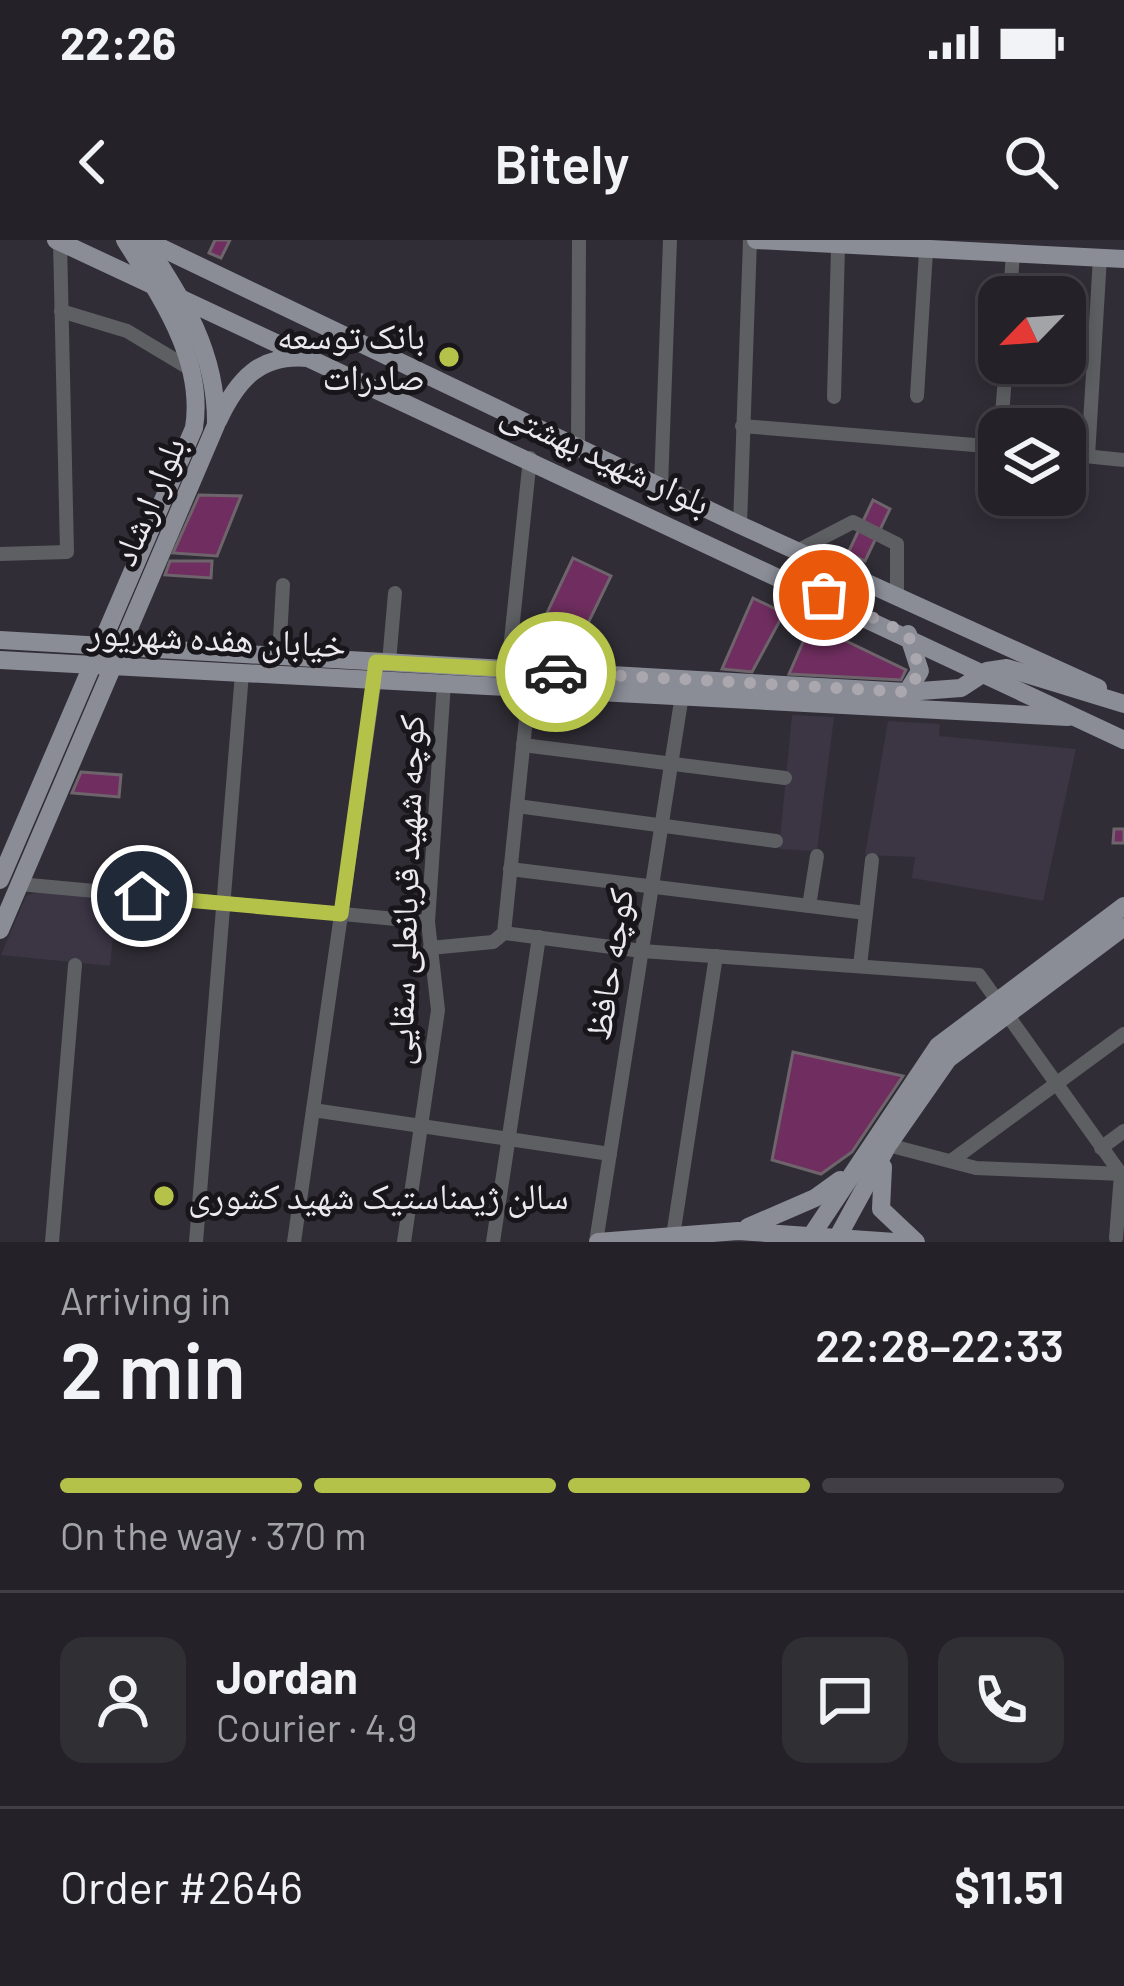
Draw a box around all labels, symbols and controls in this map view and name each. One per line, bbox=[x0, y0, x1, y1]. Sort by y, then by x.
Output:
text: 22:26 bbox=[60, 15, 176, 69]
icon: back bbox=[60, 129, 126, 195]
icon: search bbox=[998, 129, 1064, 195]
text: Bitely bbox=[494, 130, 630, 195]
north arrow bbox=[978, 276, 1086, 384]
map controls bbox=[978, 276, 1086, 516]
place label: بانک توسعه صادرات bbox=[277, 313, 425, 397]
marker: بانک توسعه صادرات bbox=[436, 344, 462, 370]
street label: بلوار شهید بهشتی bbox=[495, 389, 718, 524]
button: layers bbox=[978, 408, 1086, 516]
street label: بلوار ارشاد bbox=[100, 430, 194, 572]
pin bbox=[773, 544, 875, 646]
icon: bag bbox=[791, 562, 857, 628]
street label: خیابان هفده شهریور bbox=[86, 608, 347, 667]
courier bbox=[496, 612, 616, 732]
icon: car bbox=[523, 639, 589, 705]
street label: کوچه شهید قربانعلی سقایی bbox=[376, 714, 433, 1066]
pin bbox=[91, 845, 193, 947]
icon: home bbox=[109, 863, 175, 929]
street label: کوچه حافظ bbox=[574, 885, 642, 1043]
place label: سالن ژیمناستیک شهید کشوری bbox=[188, 1173, 569, 1218]
marker: سالن ژیمناستیک شهید کشوری bbox=[151, 1183, 177, 1209]
text: Arriving in bbox=[60, 1276, 231, 1323]
text: 22:28–22:33 bbox=[815, 1317, 1064, 1371]
text: 2 min bbox=[60, 1321, 246, 1415]
text: On the way · 370 m bbox=[60, 1511, 366, 1558]
button: person bbox=[60, 1637, 186, 1763]
button: chat bbox=[782, 1637, 908, 1763]
button: phone bbox=[938, 1637, 1064, 1763]
text: Jordan bbox=[216, 1649, 358, 1703]
text: Courier · 4.9 bbox=[216, 1703, 417, 1750]
text: Order #2646 bbox=[60, 1859, 303, 1913]
text: $11.51 bbox=[954, 1859, 1064, 1913]

